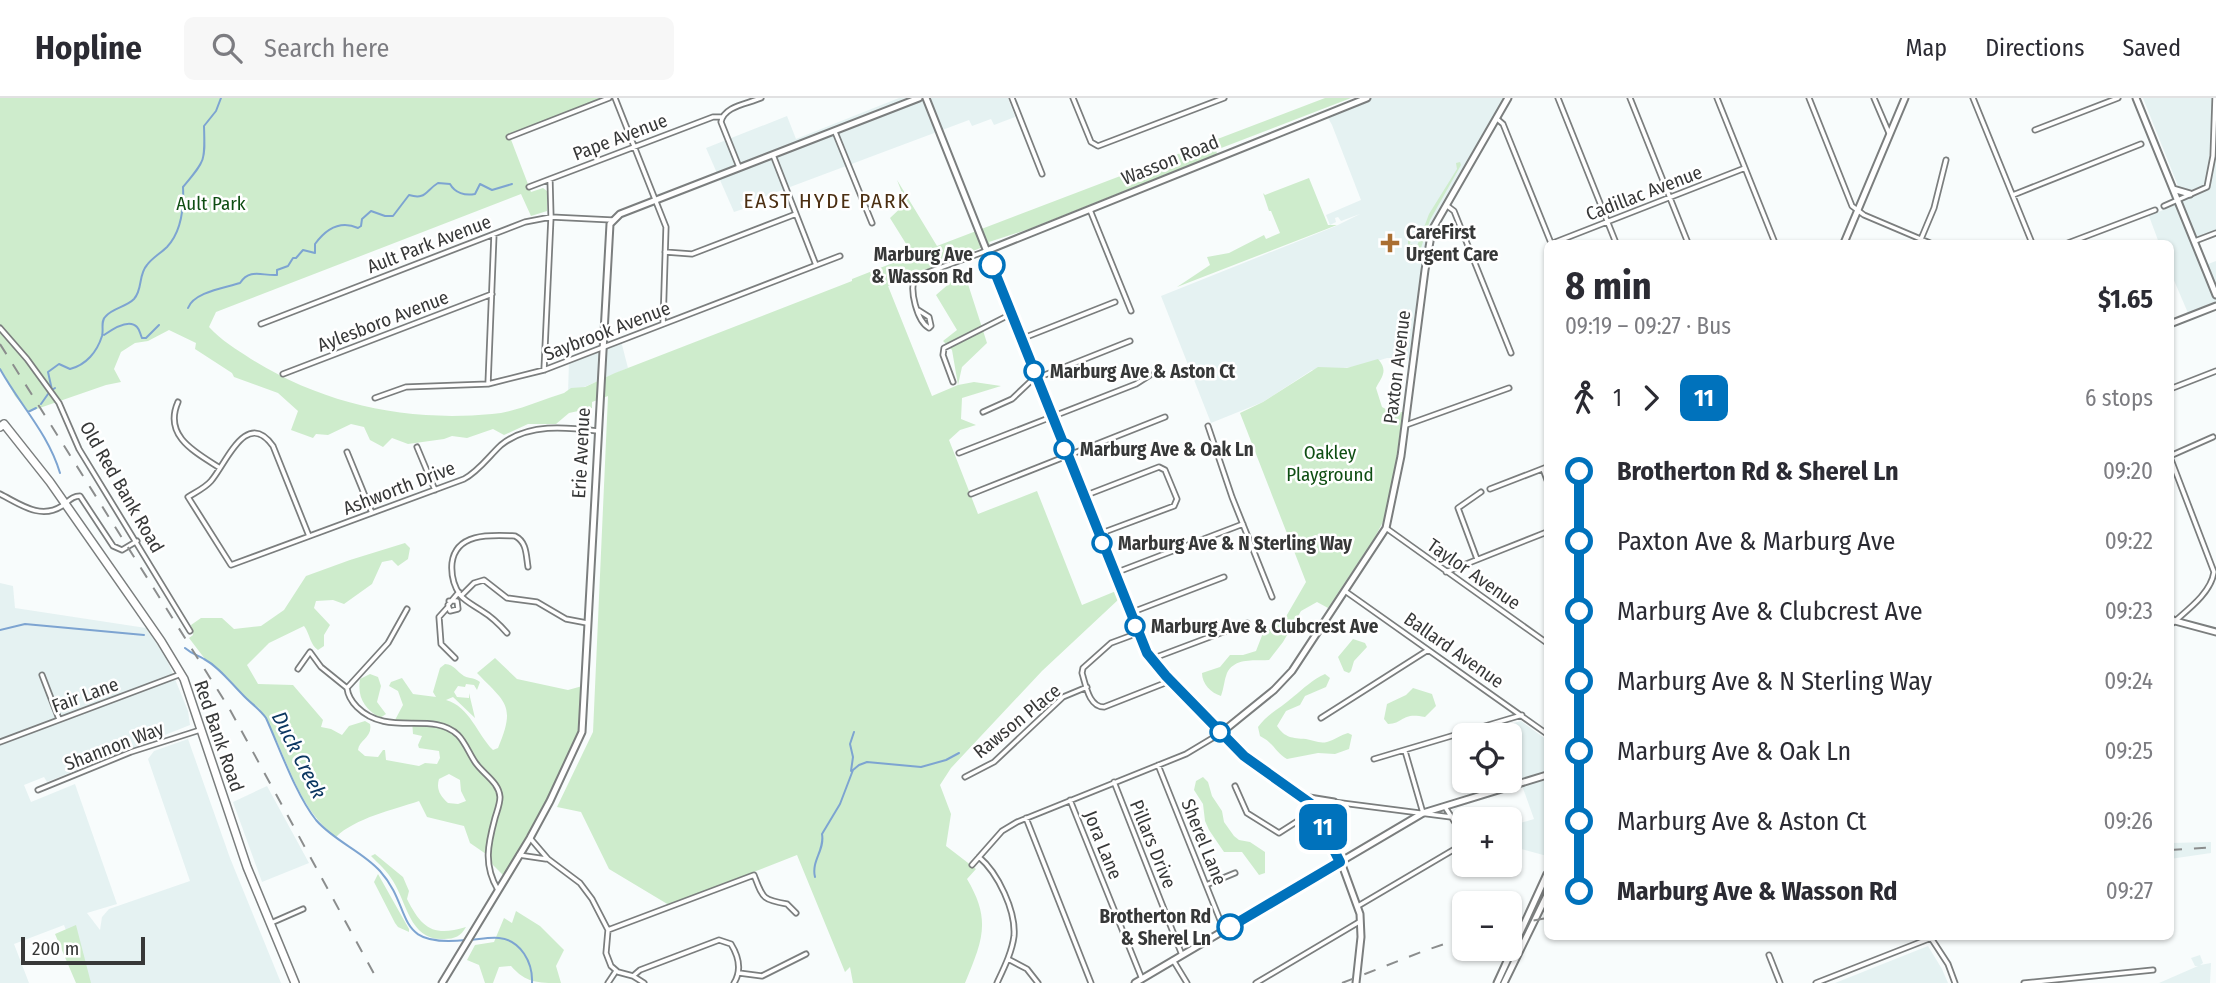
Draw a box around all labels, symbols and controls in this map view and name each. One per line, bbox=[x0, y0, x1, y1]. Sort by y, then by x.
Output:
search box bbox=[184, 17, 674, 80]
text: Hopline bbox=[35, 28, 142, 68]
icon: search bbox=[208, 29, 246, 67]
text: Search here bbox=[264, 33, 389, 64]
text: Map bbox=[1906, 34, 1947, 62]
text: Directions bbox=[1985, 34, 2084, 62]
text: Saved bbox=[2122, 34, 2181, 62]
street label: Pape Avenue bbox=[570, 108, 670, 166]
street label: Wasson Road bbox=[1118, 130, 1222, 190]
street label: Cadillac Avenue bbox=[1583, 160, 1705, 226]
district label: EAST HYDE PARK bbox=[744, 188, 911, 214]
park label: Ault Park bbox=[176, 192, 246, 215]
street label: Ault Park Avenue bbox=[364, 210, 494, 278]
place label: CareFirst Urgent Care bbox=[1406, 221, 1499, 266]
marker: CareFirst Urgent Care bbox=[1380, 233, 1400, 253]
place label: Marburg Ave & Wasson Rd bbox=[871, 243, 973, 288]
marker: Marburg Ave & Wasson Rd bbox=[979, 252, 1005, 278]
text: 8 min bbox=[1565, 263, 1652, 309]
text: $1.65 bbox=[2098, 284, 2153, 315]
street label: Aylesboro Avenue bbox=[314, 285, 452, 357]
street label: Saybrook Avenue bbox=[541, 296, 673, 366]
street label: Paxton Avenue bbox=[1379, 309, 1415, 425]
text: 09:19 – 09:27 · Bus bbox=[1565, 312, 1731, 340]
place label: Marburg Ave & Aston Ct bbox=[1050, 360, 1236, 383]
marker: Marburg Ave & Aston Ct bbox=[1024, 361, 1044, 381]
icon: walk bbox=[1565, 379, 1603, 417]
icon: forward bbox=[1632, 379, 1670, 417]
text: 1 bbox=[1613, 384, 1622, 412]
text: 11 bbox=[1694, 384, 1714, 412]
text: 6 stops bbox=[2085, 384, 2153, 412]
street label: Erie Avenue bbox=[567, 407, 595, 499]
street label: Old Red Bank Road bbox=[75, 417, 169, 557]
place label: Marburg Ave & Oak Ln bbox=[1080, 438, 1254, 461]
marker: Marburg Ave & Oak Ln bbox=[1054, 439, 1074, 459]
park label: Oakley Playground bbox=[1286, 441, 1374, 486]
street label: Ashworth Drive bbox=[340, 456, 458, 520]
text: Brotherton Rd & Sherel Ln bbox=[1617, 456, 1899, 487]
text: 09:20 bbox=[2103, 457, 2153, 485]
text: Paxton Ave & Marburg Ave bbox=[1617, 526, 1895, 557]
text: 09:22 bbox=[2105, 527, 2153, 555]
place label: Marburg Ave & N Sterling Way bbox=[1118, 532, 1353, 555]
marker: Marburg Ave & N Sterling Way bbox=[1092, 533, 1112, 553]
street label: Taylor Avenue bbox=[1423, 533, 1525, 615]
text: Marburg Ave & Clubcrest Ave bbox=[1617, 596, 1923, 627]
text: 09:23 bbox=[2105, 597, 2153, 625]
street label: Ballard Avenue bbox=[1400, 607, 1508, 693]
place label: Marburg Ave & Clubcrest Ave bbox=[1151, 615, 1379, 638]
marker: Marburg Ave & Clubcrest Ave bbox=[1125, 616, 1145, 636]
text: Marburg Ave & N Sterling Way bbox=[1617, 666, 1932, 697]
text: 09:24 bbox=[2104, 667, 2153, 695]
street label: Fair Lane bbox=[48, 672, 122, 718]
street label: Red Bank Road bbox=[189, 677, 249, 795]
street label: Rawson Place bbox=[969, 679, 1065, 763]
water label: Duck Creek bbox=[266, 707, 332, 803]
street label: Shannon Way bbox=[61, 716, 167, 775]
unlabelled marker bbox=[1210, 722, 1230, 742]
map controls bbox=[1452, 723, 1522, 961]
button: locate bbox=[1452, 723, 1522, 793]
text: Marburg Ave & Oak Ln bbox=[1617, 736, 1851, 767]
text: 09:25 bbox=[2104, 737, 2153, 765]
street label: Sherel Lane bbox=[1176, 796, 1232, 888]
street label: Pillars Drive bbox=[1125, 797, 1181, 891]
line badge: 11 bbox=[1292, 804, 1354, 850]
text: Marburg Ave & Aston Ct bbox=[1617, 806, 1867, 837]
street label: Jora Lane bbox=[1079, 807, 1127, 883]
button: + bbox=[1452, 807, 1522, 877]
text: 09:26 bbox=[2104, 807, 2153, 835]
text: 11 bbox=[1313, 813, 1333, 841]
text: Marburg Ave & Wasson Rd bbox=[1617, 876, 1897, 907]
text: 09:27 bbox=[2106, 877, 2153, 905]
button: − bbox=[1452, 891, 1522, 961]
place label: Brotherton Rd & Sherel Ln bbox=[1099, 905, 1211, 950]
marker: Brotherton Rd & Sherel Ln bbox=[1217, 914, 1243, 940]
scale bar bbox=[21, 934, 145, 966]
text: 200 m bbox=[32, 937, 79, 960]

